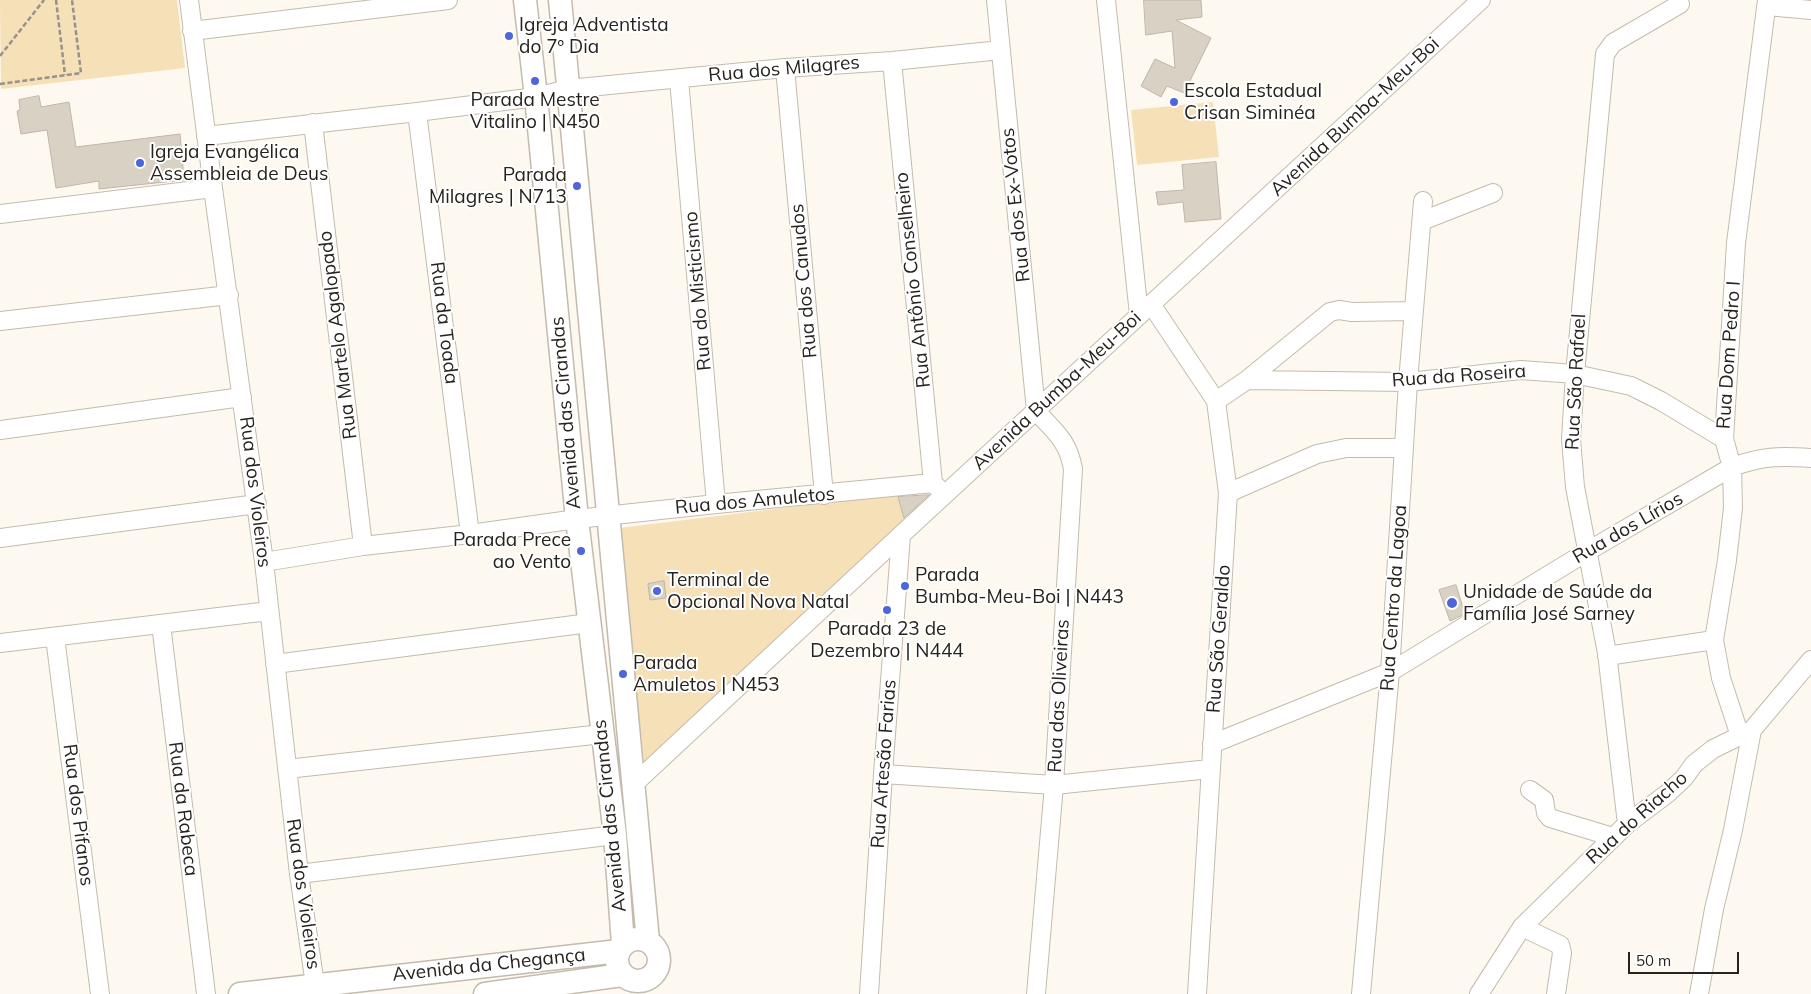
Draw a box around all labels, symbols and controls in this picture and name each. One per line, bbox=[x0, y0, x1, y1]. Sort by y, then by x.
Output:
place label: Igreja Adventista do 7º Dia bbox=[519, 14, 669, 58]
marker: Igreja Adventista do 7º Dia bbox=[503, 30, 515, 42]
street label: Avenida Bumba-Meu-Boi bbox=[1266, 33, 1444, 201]
street label: Rua dos Milagres bbox=[707, 51, 861, 87]
marker: Parada Mestre Vitalino | N450 bbox=[529, 75, 541, 87]
place label: Escola Estadual Crisan Siminéa bbox=[1184, 80, 1322, 124]
place label: Parada Mestre Vitalino | N450 bbox=[470, 89, 600, 133]
marker: Escola Estadual Crisan Siminéa bbox=[1168, 96, 1180, 108]
street label: Rua dos Ex-Votos bbox=[997, 127, 1035, 283]
place label: Igreja Evangélica Assembleia de Deus bbox=[150, 141, 328, 185]
marker: Igreja Evangélica Assembleia de Deus bbox=[134, 157, 146, 169]
place label: Parada Milagres | N713 bbox=[429, 164, 567, 208]
street label: Rua Antônio Conselheiro bbox=[890, 171, 936, 389]
marker: Parada Milagres | N713 bbox=[571, 180, 583, 192]
street label: Rua dos Canudos bbox=[786, 203, 822, 359]
street label: Rua do Misticismo bbox=[680, 210, 716, 372]
street label: Rua Martelo Agalopado bbox=[314, 229, 362, 441]
street label: Rua da Toada bbox=[425, 260, 463, 386]
street label: Rua Dom Pedro I bbox=[1712, 280, 1746, 430]
street label: Avenida Bumba-Meu-Boi bbox=[968, 307, 1146, 475]
street label: Rua São Rafael bbox=[1561, 313, 1591, 451]
street label: Avenida das Cirandas bbox=[546, 316, 586, 510]
street label: Rua da Roseira bbox=[1391, 360, 1527, 392]
street label: Rua dos Violeiros bbox=[234, 415, 276, 569]
street label: Rua dos Amuletos bbox=[674, 483, 836, 519]
street label: Rua dos Lírios bbox=[1569, 487, 1687, 569]
street label: Rua Centro da Lagoa bbox=[1376, 504, 1412, 692]
place label: Parada Prece ao Vento bbox=[453, 529, 571, 573]
marker: Parada Prece ao Vento bbox=[575, 545, 587, 557]
place label: Parada Bumba-Meu-Boi | N443 bbox=[915, 564, 1124, 608]
street label: Rua São Geraldo bbox=[1202, 564, 1236, 714]
place label: Terminal de Opcional Nova Natal bbox=[667, 569, 849, 613]
marker: Parada Bumba-Meu-Boi | N443 bbox=[899, 580, 911, 592]
place label: Unidade de Saúde da Família José Sarney bbox=[1463, 581, 1652, 625]
marker: Terminal de Opcional Nova Natal bbox=[651, 585, 663, 597]
marker: Unidade de Saúde da Família José Sarney bbox=[1445, 596, 1459, 610]
marker: Parada 23 de Dezembro | N444 bbox=[881, 604, 893, 616]
place label: Parada 23 de Dezembro | N444 bbox=[810, 618, 964, 662]
street label: Rua das Oliveiras bbox=[1044, 619, 1074, 773]
place label: Parada Amuletos | N453 bbox=[633, 652, 780, 696]
marker: Parada Amuletos | N453 bbox=[617, 668, 629, 680]
street label: Rua Artesão Farias bbox=[867, 679, 901, 849]
street label: Avenida das Cirandas bbox=[589, 719, 631, 913]
street label: Rua da Rabeca bbox=[163, 741, 203, 877]
street label: Rua dos Pifanos bbox=[58, 743, 98, 887]
street label: Rua do Riacho bbox=[1582, 767, 1692, 869]
street label: Rua dos Violeiros bbox=[281, 817, 325, 971]
scale bar bbox=[1631, 942, 1742, 974]
street label: Avenida da Chegança bbox=[391, 944, 587, 986]
text: 50 m bbox=[1636, 951, 1671, 970]

